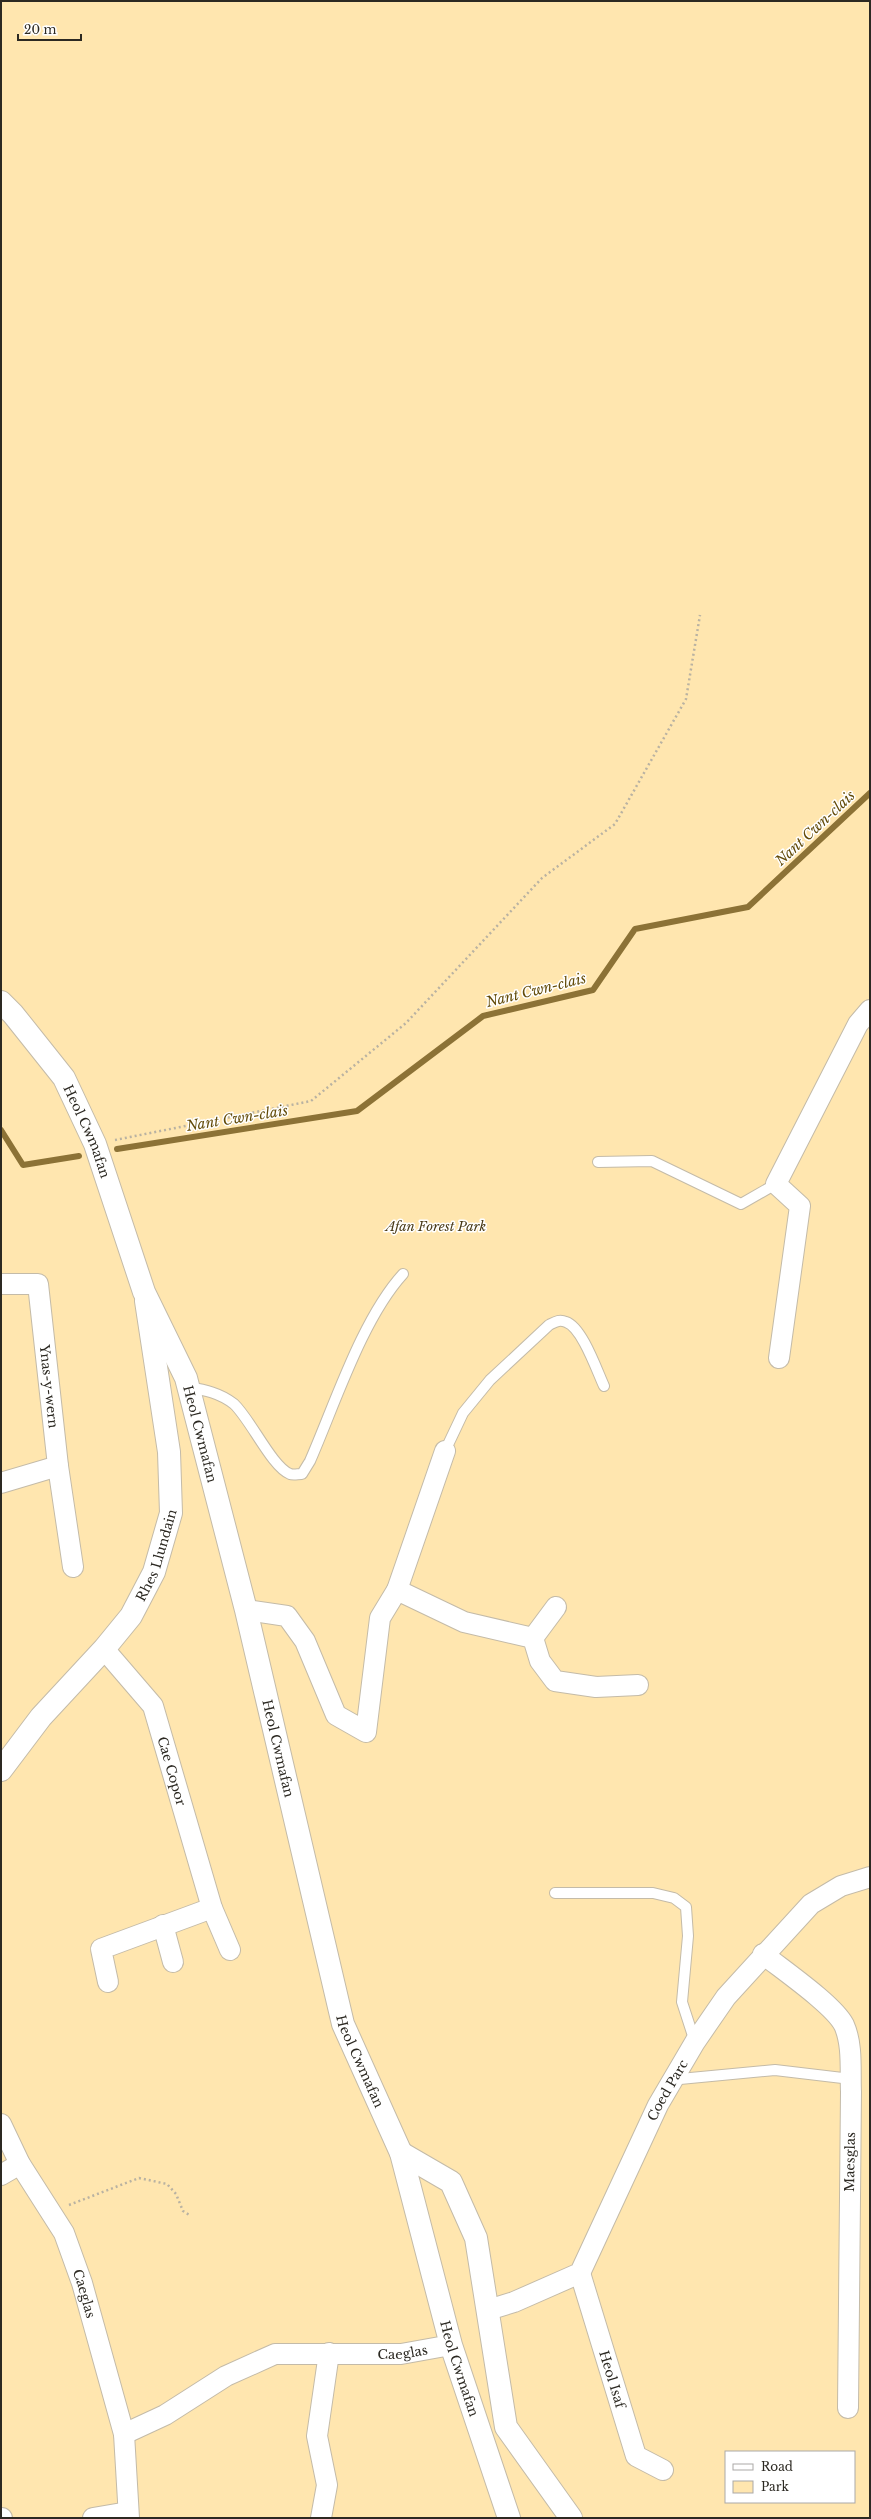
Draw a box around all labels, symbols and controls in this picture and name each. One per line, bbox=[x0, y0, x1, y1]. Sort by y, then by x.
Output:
scale bar bbox=[18, 16, 81, 42]
text: 20 m bbox=[24, 22, 56, 37]
water label: Nant Cwn-clais bbox=[771, 786, 859, 870]
water label: Nant Cwn-clais bbox=[483, 969, 588, 1011]
street label: Heol Cwmafan bbox=[60, 1082, 114, 1180]
water label: Nant Cwn-clais bbox=[184, 1101, 289, 1135]
park label: Afan Forest Park bbox=[384, 1218, 486, 1235]
street label: Ynas-y-wern bbox=[36, 1343, 62, 1429]
street label: Heol Cwmafan bbox=[180, 1383, 221, 1484]
street label: Rhes Llundain bbox=[132, 1507, 180, 1604]
street label: Heol Cwmafan bbox=[259, 1698, 298, 1799]
street label: Cae Copor bbox=[154, 1734, 190, 1808]
street label: Heol Cwmafan bbox=[333, 2013, 388, 2110]
street label: Coed Parc bbox=[643, 2056, 691, 2124]
street label: Maesglas bbox=[841, 2132, 859, 2192]
street label: Caeglas bbox=[69, 2267, 100, 2320]
street label: Heol Cwmafan bbox=[436, 2319, 483, 2419]
street label: Caeglas bbox=[378, 2341, 429, 2363]
street label: Heol Isaf bbox=[596, 2348, 630, 2412]
legend bbox=[725, 2451, 855, 2503]
text: Road bbox=[761, 2459, 793, 2474]
text: Park bbox=[761, 2479, 789, 2494]

